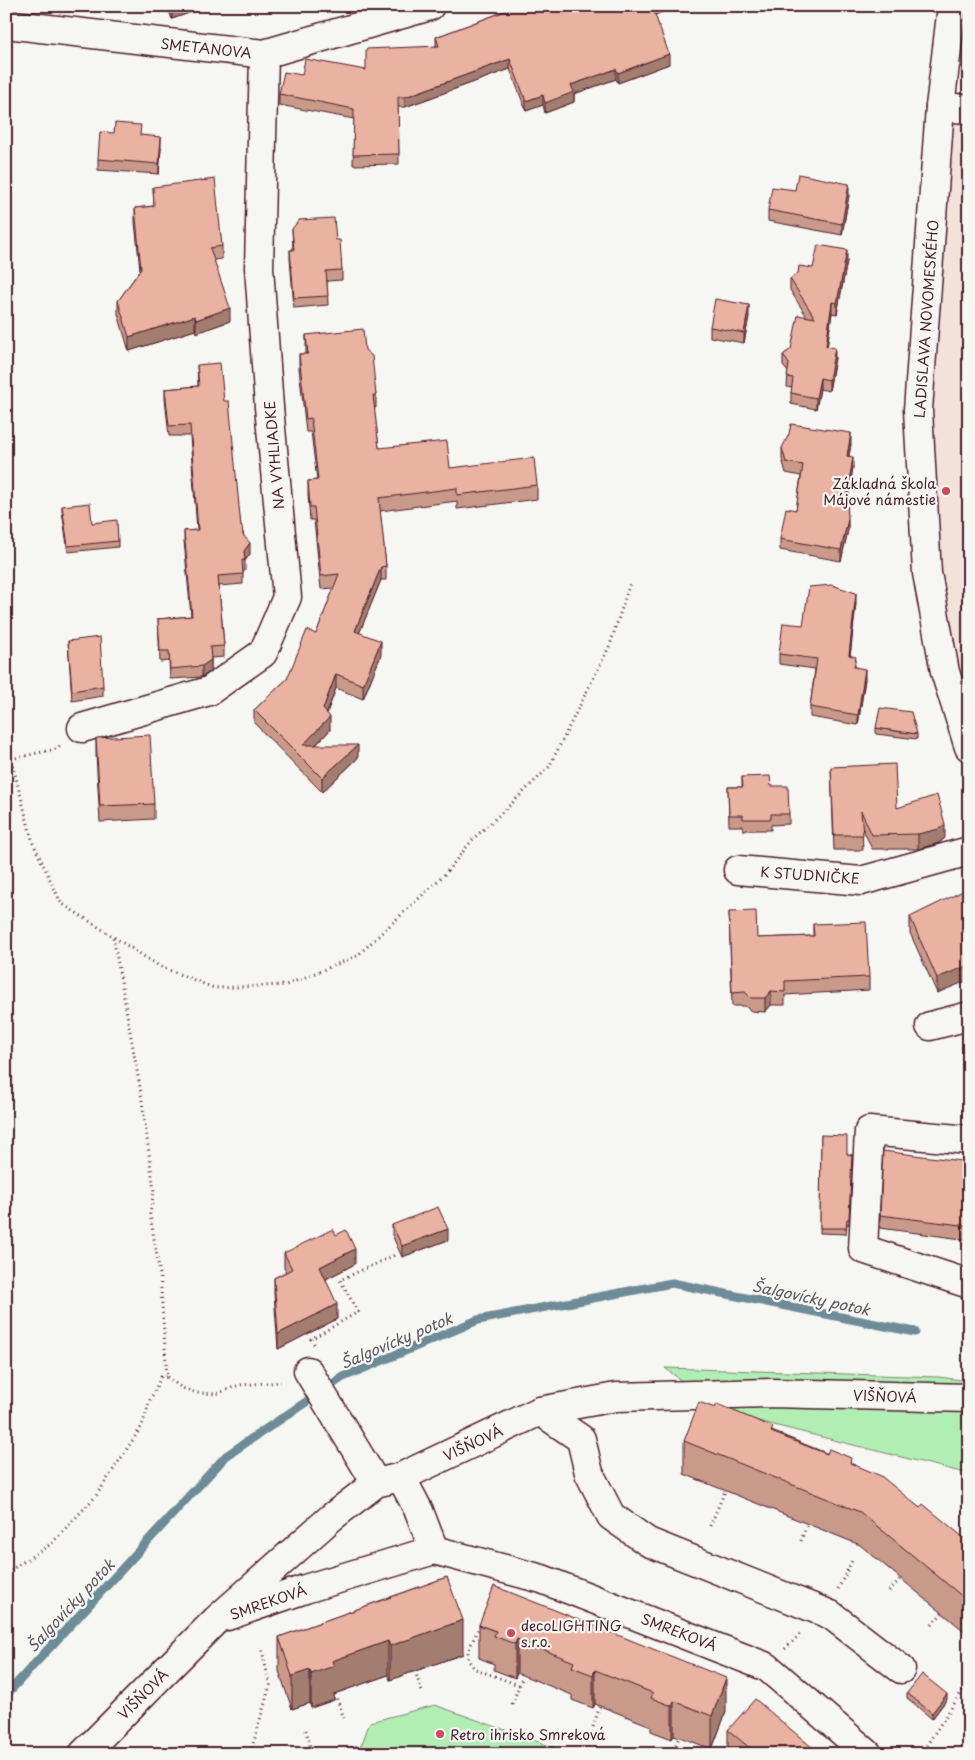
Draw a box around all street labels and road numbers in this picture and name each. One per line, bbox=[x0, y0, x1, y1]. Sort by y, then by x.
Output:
street label: SMETANOVA bbox=[159, 33, 253, 63]
street label: LADISLAVA NOVOMESKÉHO bbox=[909, 219, 943, 419]
street label: NA VYHLIADKE bbox=[259, 400, 289, 510]
street label: K STUDNIČKE bbox=[760, 861, 861, 889]
street label: VIŠŇOVÁ bbox=[853, 1384, 917, 1408]
street label: VIŠŇOVÁ bbox=[440, 1420, 506, 1466]
street label: SMREKOVÁ bbox=[227, 1579, 309, 1625]
street label: SMREKOVÁ bbox=[638, 1608, 720, 1656]
street label: VIŠŇOVÁ bbox=[113, 1664, 173, 1724]

